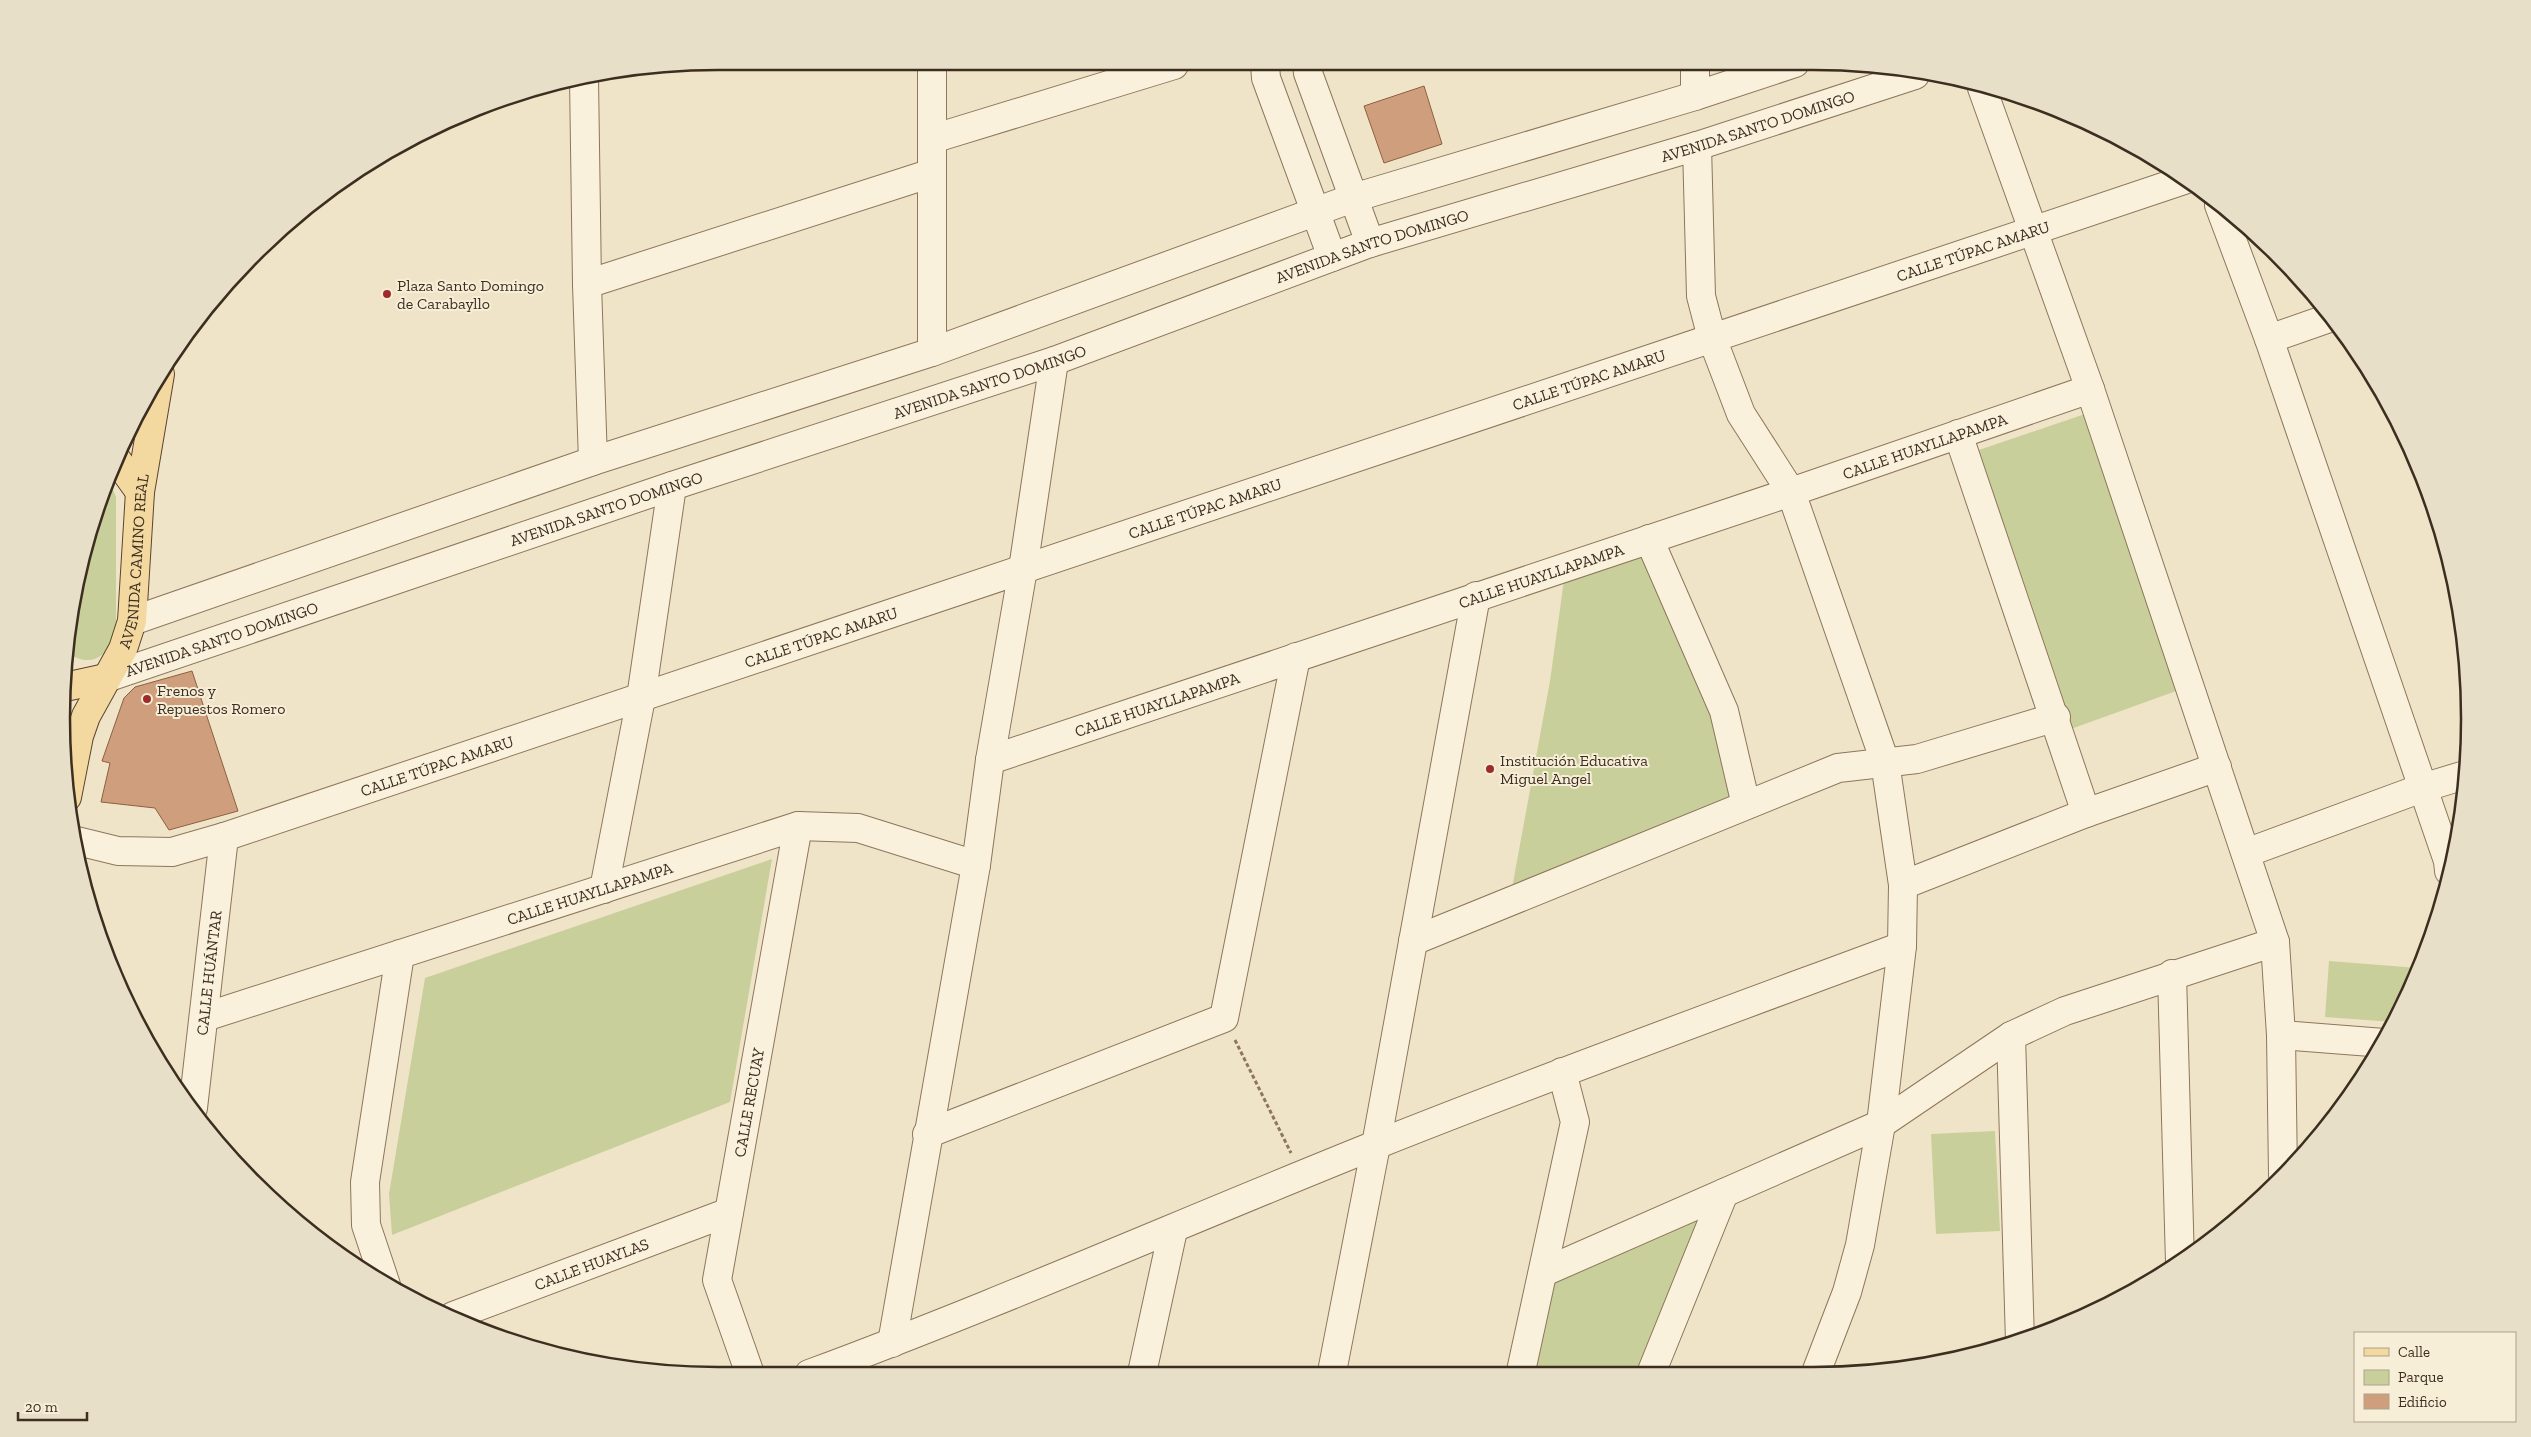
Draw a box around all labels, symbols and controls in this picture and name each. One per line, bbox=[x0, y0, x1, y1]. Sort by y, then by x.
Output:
street label: AVENIDA SANTO DOMINGO bbox=[1659, 86, 1857, 166]
street label: AVENIDA SANTO DOMINGO bbox=[1273, 205, 1471, 287]
street label: CALLE TÚPAC AMARU bbox=[1894, 217, 2052, 286]
place label: Plaza Santo Domingo de Carabayllo bbox=[397, 276, 544, 313]
marker: Plaza Santo Domingo de Carabayllo bbox=[381, 288, 393, 300]
street label: AVENIDA SANTO DOMINGO bbox=[891, 341, 1089, 423]
street label: CALLE TÚPAC AMARU bbox=[1510, 345, 1668, 414]
street label: CALLE HUAYLLAPAMPA bbox=[1840, 409, 2010, 484]
street label: AVENIDA SANTO DOMINGO bbox=[507, 468, 705, 550]
street label: AVENIDA CAMINO REAL bbox=[115, 472, 153, 651]
street label: CALLE TÚPAC AMARU bbox=[1126, 474, 1284, 543]
street label: CALLE HUAYLLAPAMPA bbox=[1456, 540, 1627, 613]
street label: AVENIDA SANTO DOMINGO bbox=[123, 598, 321, 681]
street label: CALLE TÚPAC AMARU bbox=[742, 603, 900, 672]
street label: CALLE HUAYLLAPAMPA bbox=[1072, 668, 1243, 741]
place label: Frenos y Repuestos Romero bbox=[157, 681, 285, 718]
marker: Frenos y Repuestos Romero bbox=[141, 693, 153, 705]
street label: CALLE TÚPAC AMARU bbox=[358, 732, 516, 801]
place label: Institución Educativa Miguel Angel bbox=[1500, 751, 1648, 788]
marker: Institución Educativa Miguel Angel bbox=[1484, 763, 1496, 775]
street label: CALLE HUAYLLAPAMPA bbox=[505, 858, 675, 929]
street label: CALLE HUÁNTAR bbox=[192, 909, 226, 1036]
street label: CALLE RECUAY bbox=[730, 1046, 768, 1159]
street label: CALLE HUAYLAS bbox=[532, 1234, 652, 1294]
legend bbox=[2354, 1332, 2516, 1422]
text: Calle bbox=[2398, 1343, 2430, 1361]
text: Parque bbox=[2398, 1368, 2444, 1386]
scale bar bbox=[18, 1390, 86, 1422]
text: Edificio bbox=[2398, 1393, 2447, 1411]
text: 20 m bbox=[25, 1398, 58, 1416]

